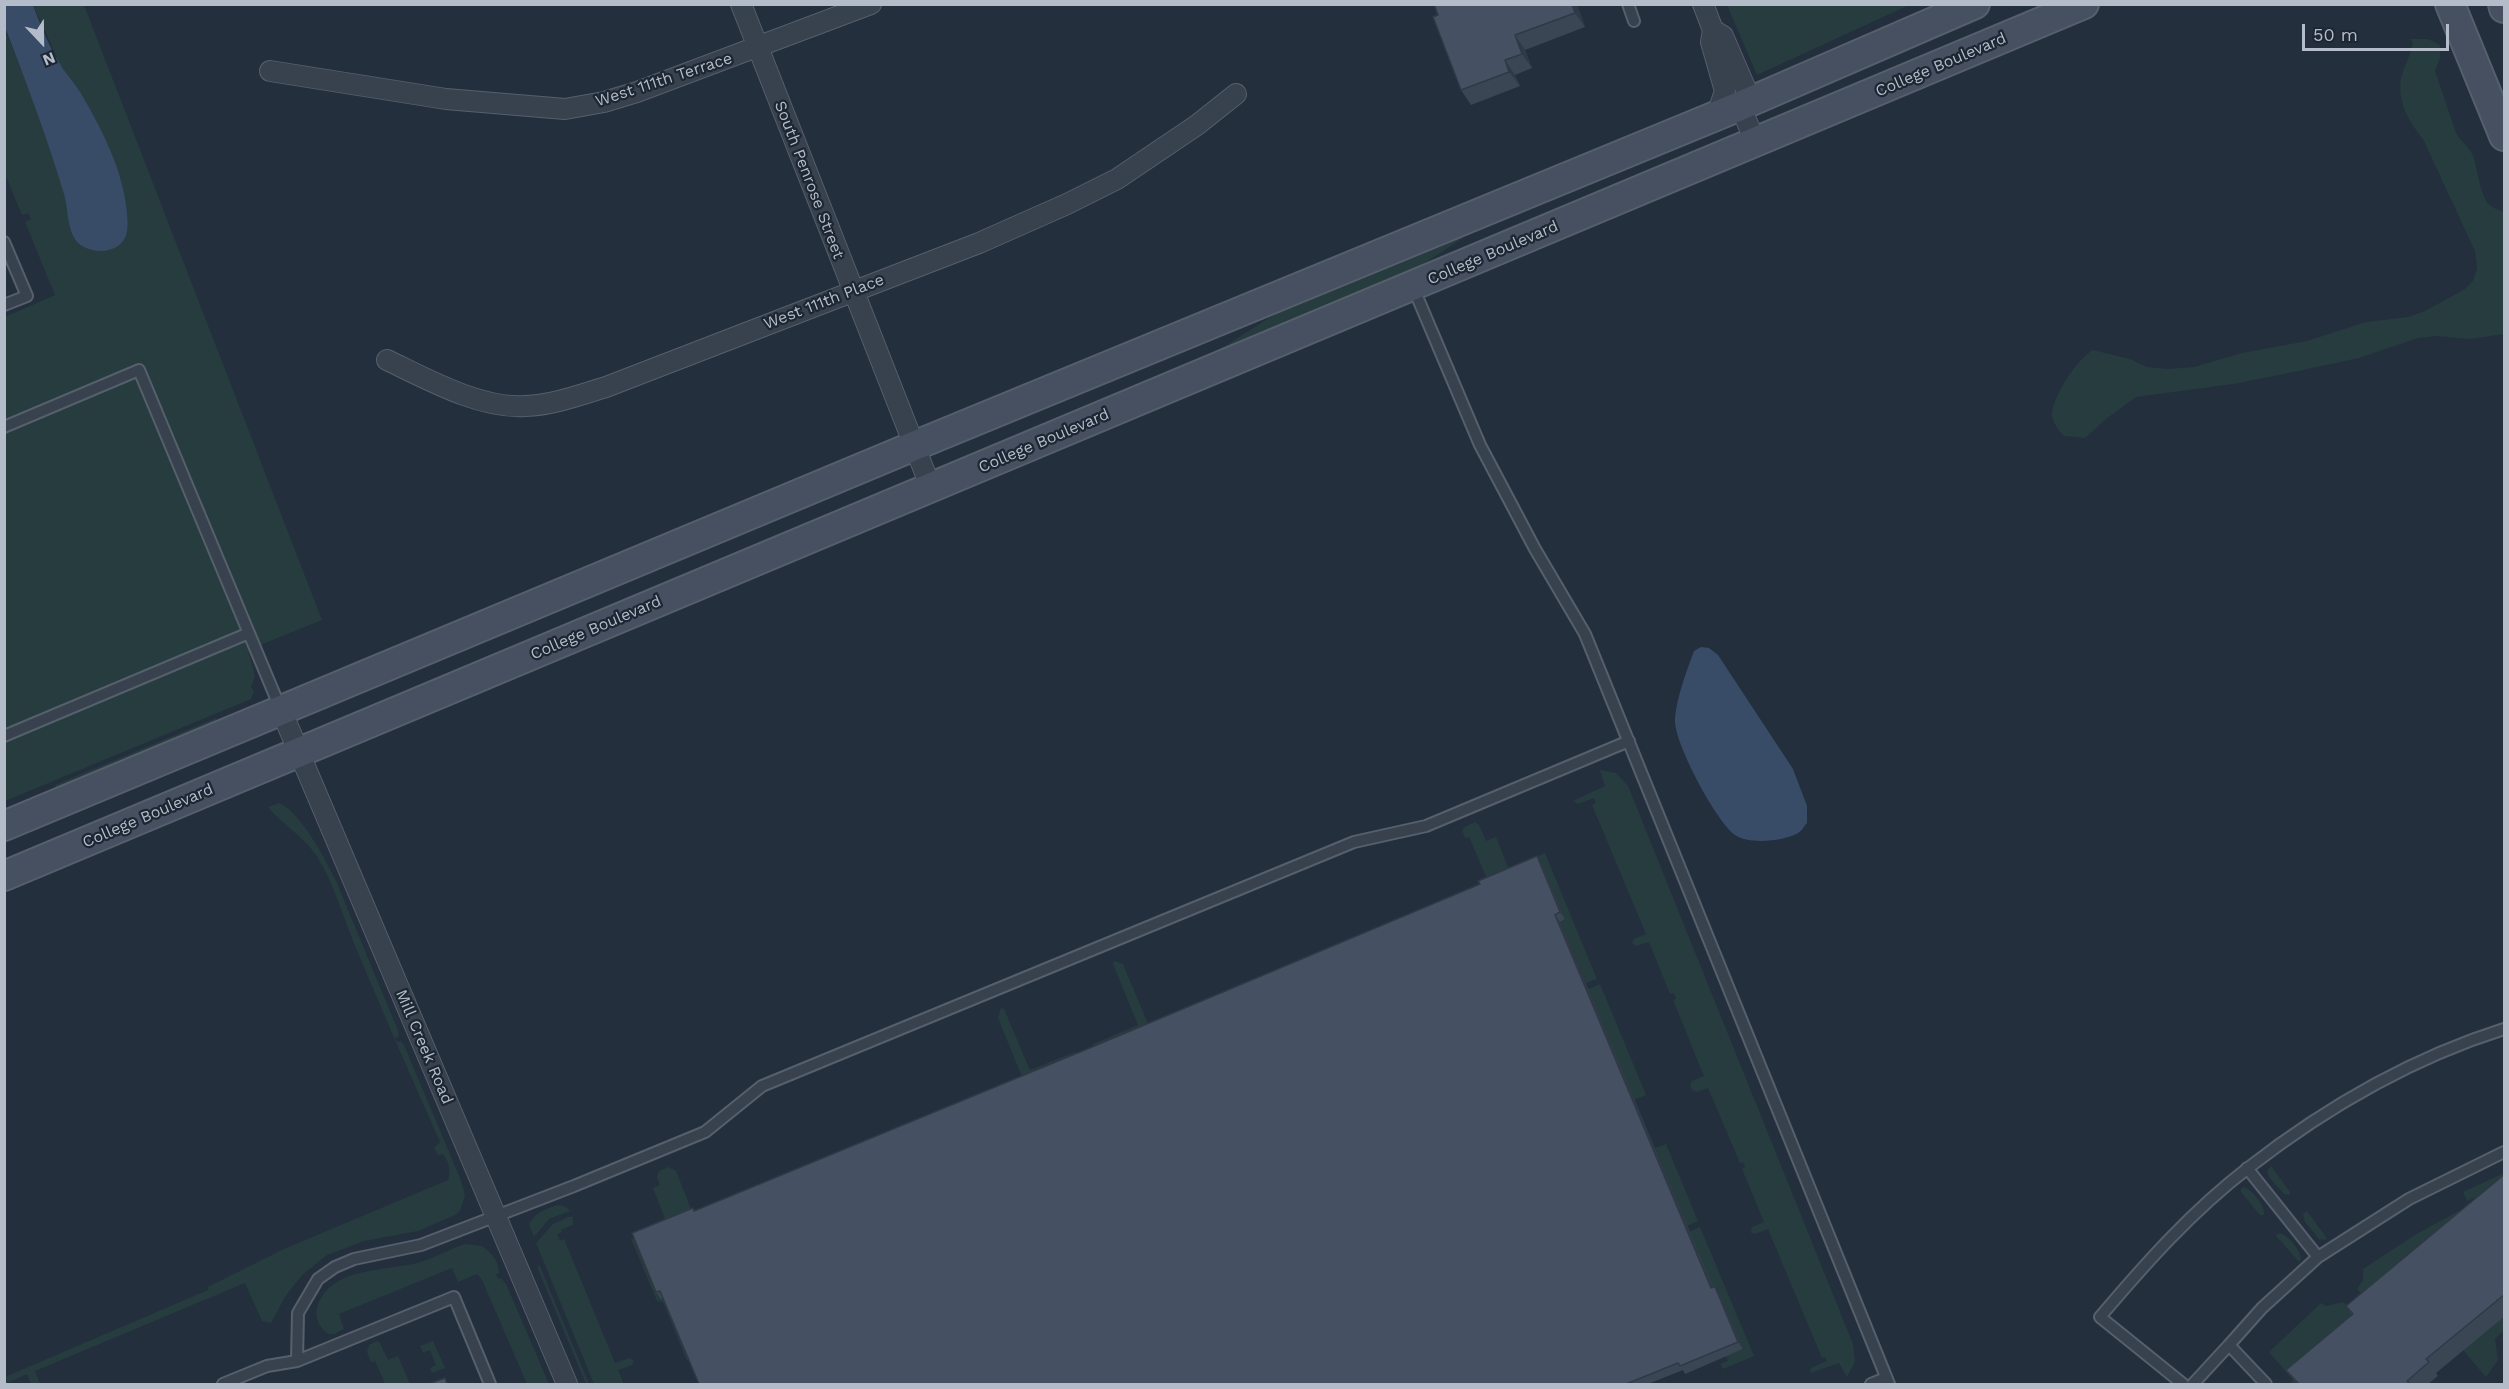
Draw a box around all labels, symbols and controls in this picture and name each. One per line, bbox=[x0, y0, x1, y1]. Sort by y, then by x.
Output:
north arrow bbox=[12, 12, 72, 72]
scale bar bbox=[2305, 12, 2452, 50]
text: 50 m bbox=[2313, 24, 2358, 45]
street label: College Boulevard bbox=[1873, 29, 2009, 101]
text: N bbox=[40, 48, 58, 70]
street label: West 111th Terrace bbox=[593, 49, 735, 111]
street label: South Penrose Street bbox=[770, 98, 848, 262]
street label: College Boulevard bbox=[1425, 217, 1561, 289]
street label: West 111th Place bbox=[761, 270, 887, 334]
street label: College Boulevard bbox=[976, 405, 1112, 477]
street label: College Boulevard bbox=[528, 592, 664, 664]
street label: College Boulevard bbox=[80, 780, 216, 852]
street label: Mill Creek Road bbox=[391, 987, 457, 1107]

